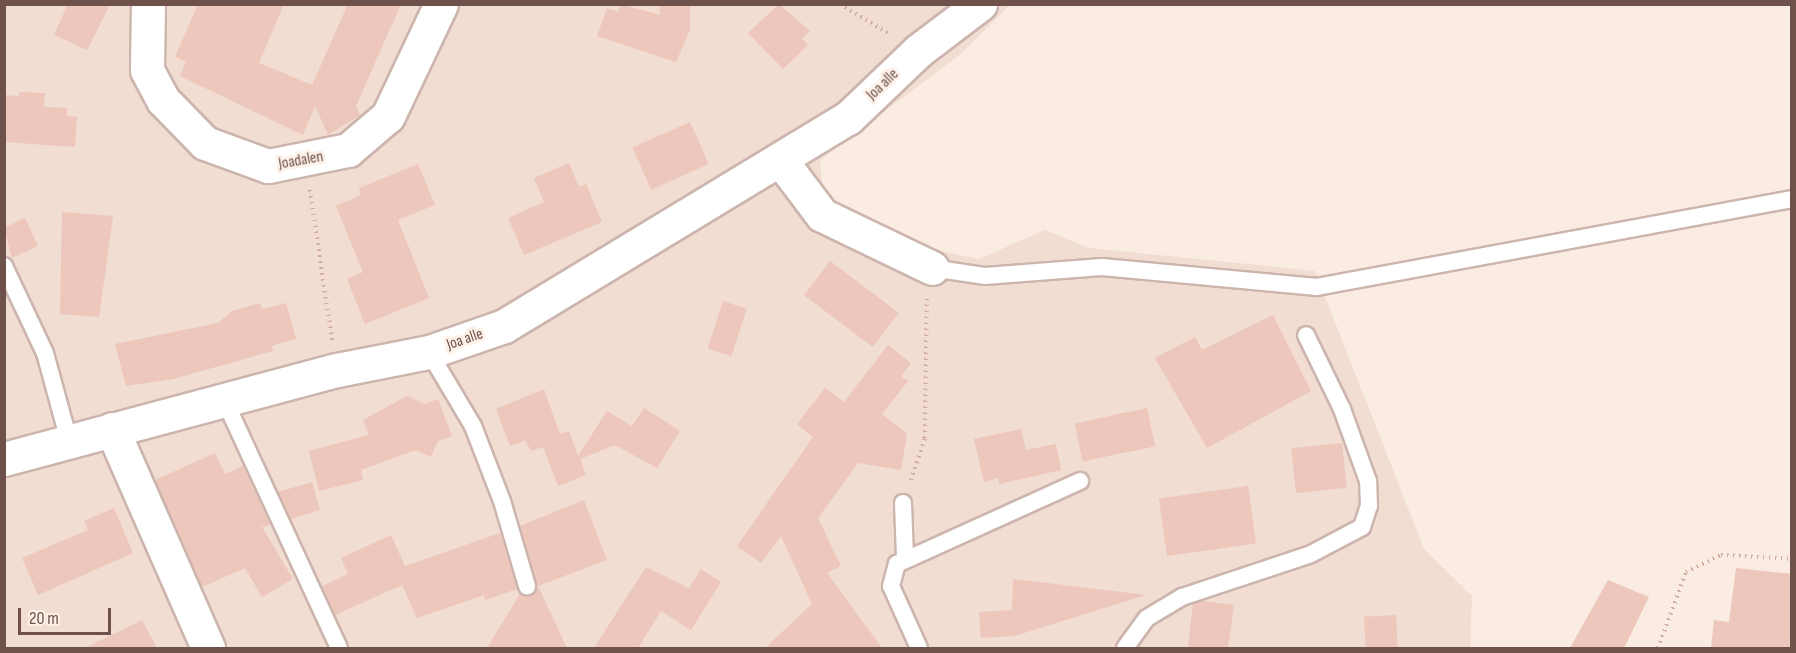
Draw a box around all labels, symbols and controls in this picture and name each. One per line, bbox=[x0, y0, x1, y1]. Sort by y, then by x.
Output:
street label: Joa alle bbox=[863, 65, 903, 105]
street label: Joadalen bbox=[277, 148, 325, 174]
street label: Joa alle bbox=[444, 325, 486, 355]
scale bar bbox=[21, 596, 114, 634]
text: 20 m bbox=[29, 608, 59, 629]

